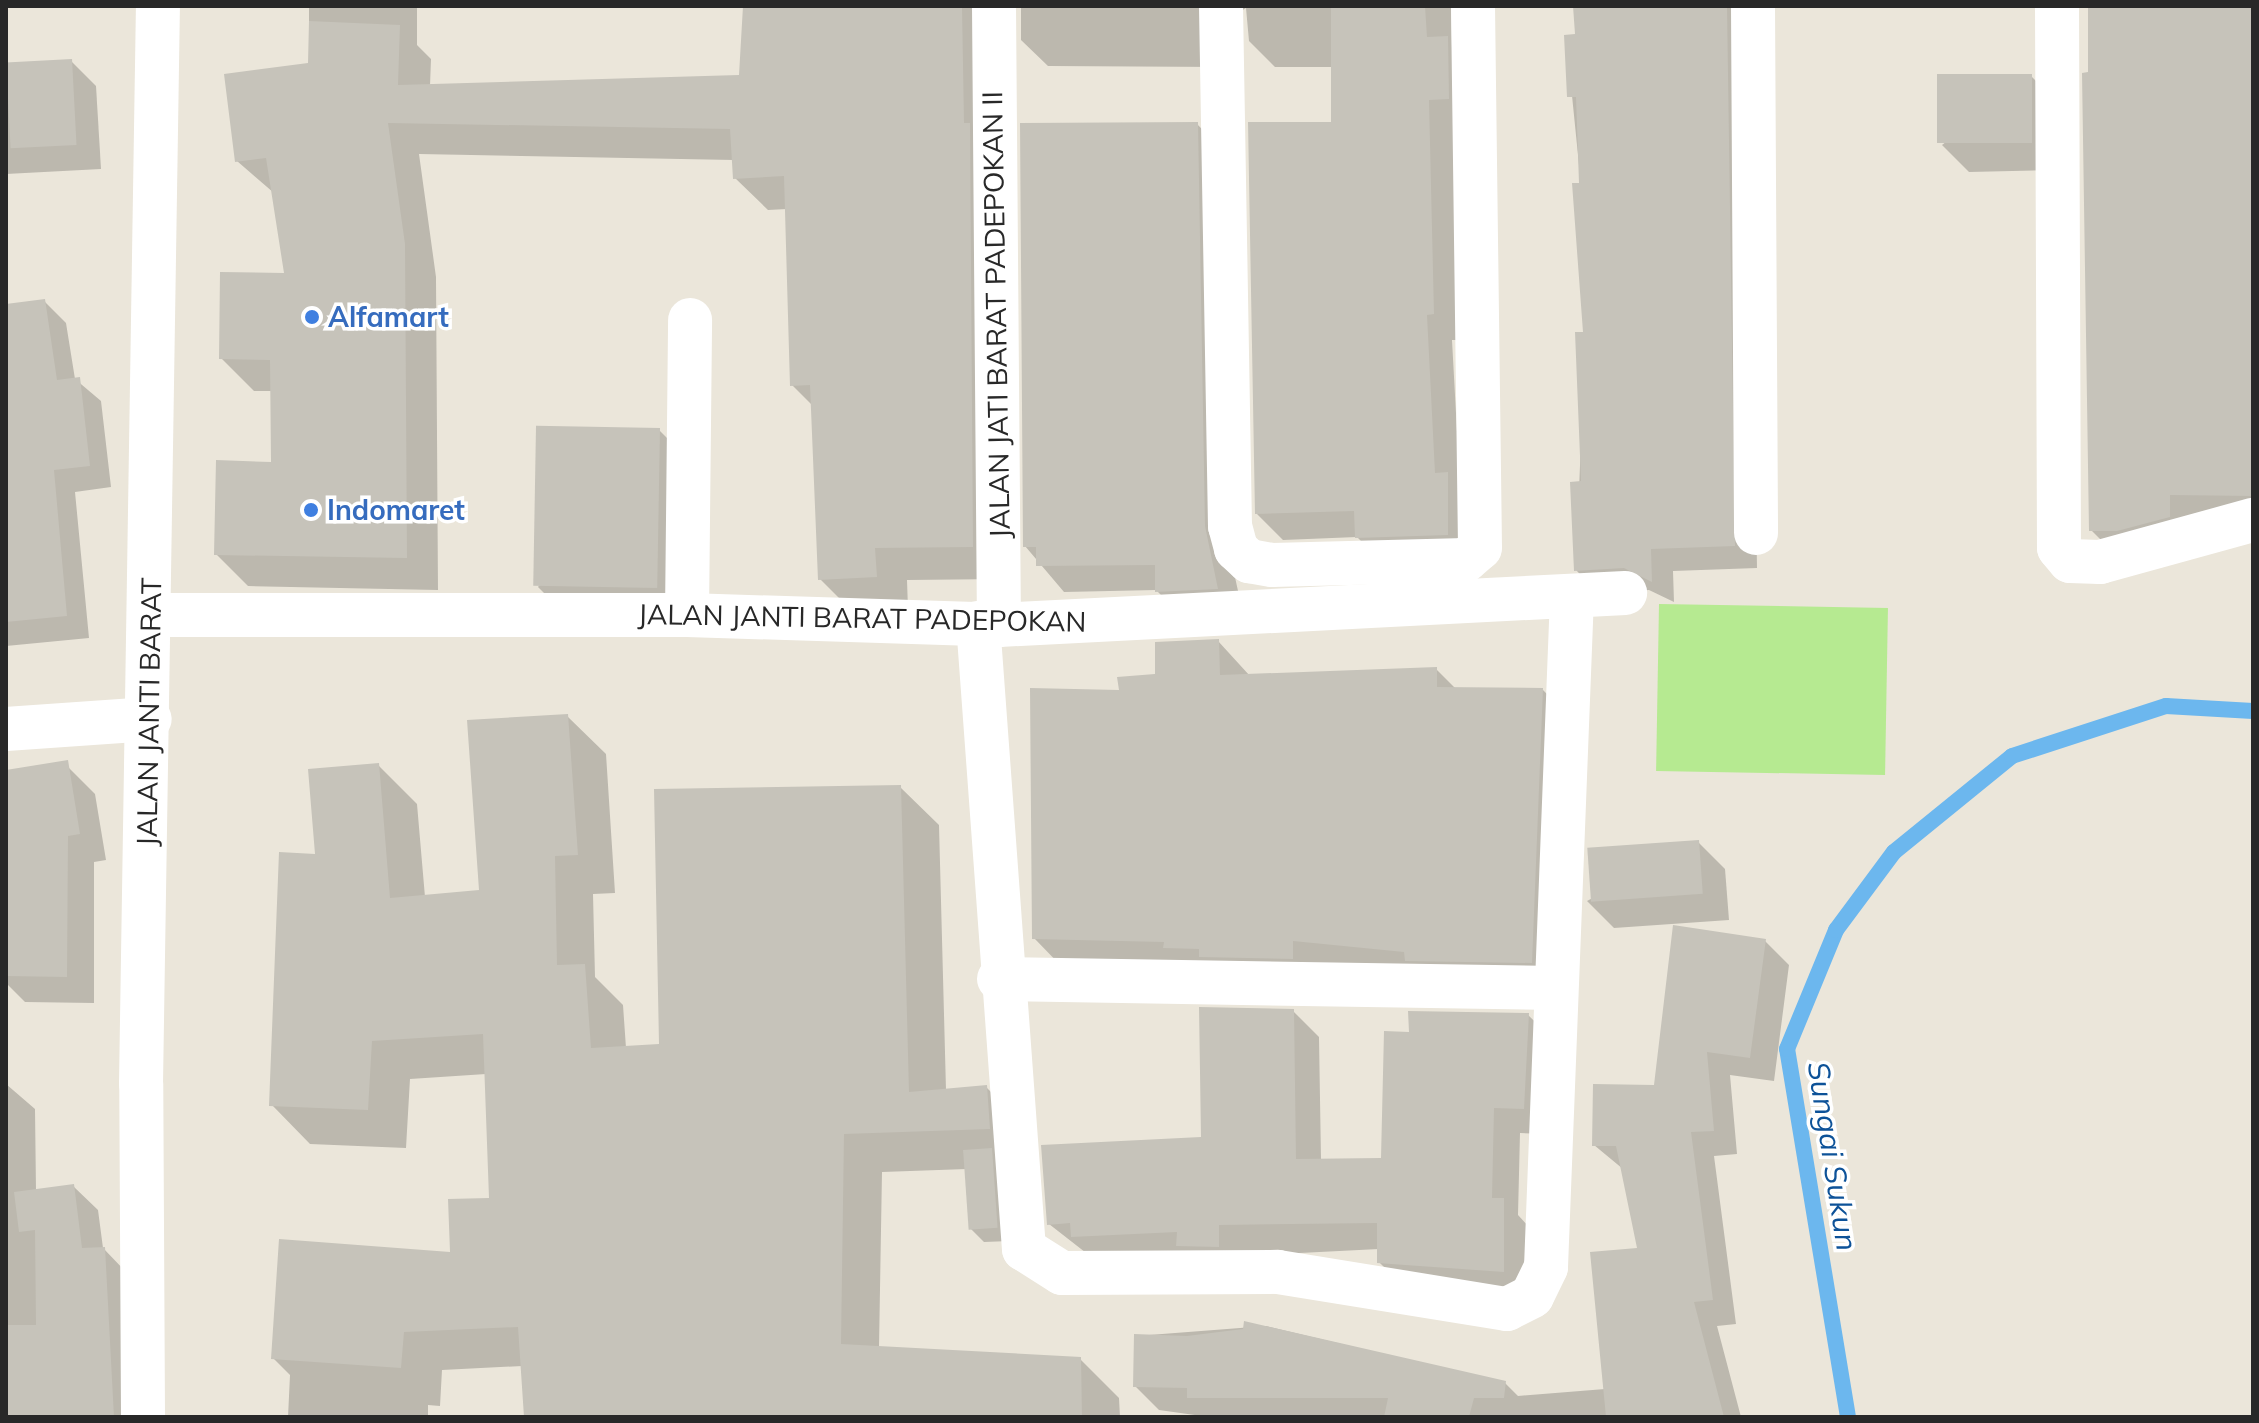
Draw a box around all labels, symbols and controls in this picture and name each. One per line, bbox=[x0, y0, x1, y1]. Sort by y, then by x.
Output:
street label: JALAN JATI BARAT PADEPOKAN II bbox=[975, 91, 1017, 539]
place label: Alfamart bbox=[328, 300, 449, 334]
marker: Alfamart bbox=[303, 308, 321, 326]
place label: Indomaret bbox=[327, 493, 465, 527]
marker: Indomaret bbox=[302, 501, 320, 519]
street label: JALAN JANTI BARAT bbox=[130, 577, 168, 847]
street label: JALAN JANTI BARAT PADEPOKAN bbox=[637, 597, 1087, 639]
water label: Sungai Sukun bbox=[1800, 1059, 1866, 1253]

